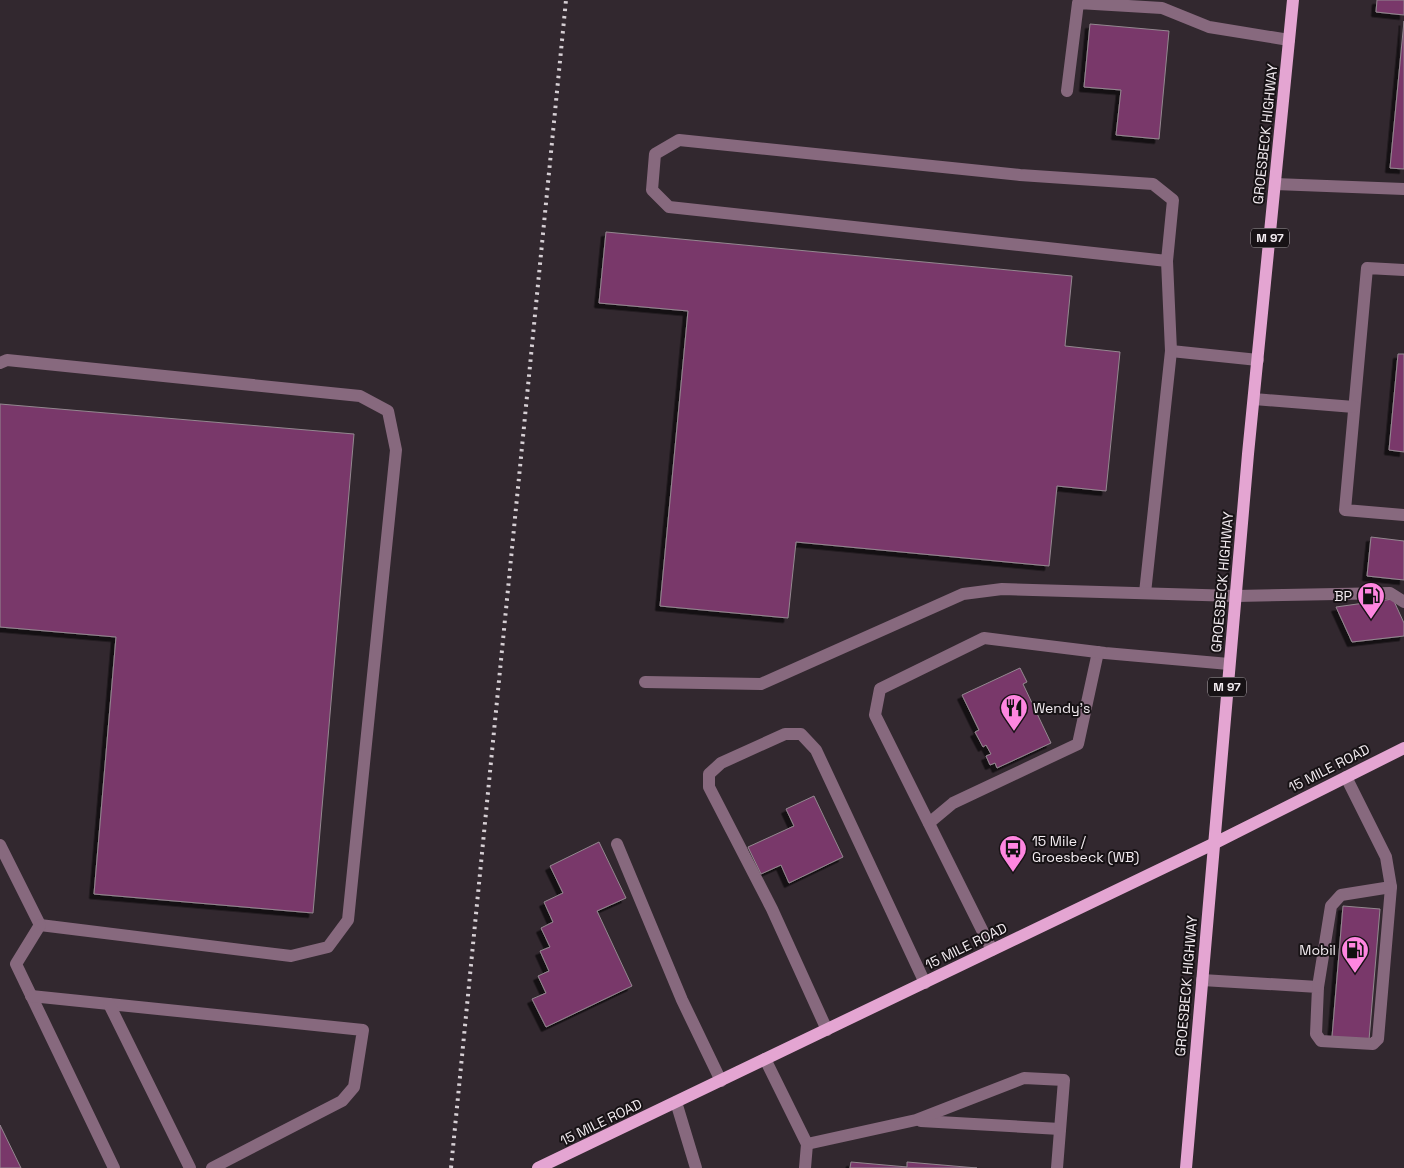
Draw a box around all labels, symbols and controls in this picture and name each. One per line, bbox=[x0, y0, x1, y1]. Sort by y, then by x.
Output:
street label: GROESBECK HIGHWAY bbox=[1249, 62, 1281, 205]
road number: M 97 bbox=[1251, 228, 1289, 248]
street label: GROESBECK HIGHWAY bbox=[1207, 510, 1237, 653]
fuel station icon: BP bbox=[1356, 581, 1386, 620]
place label: BP bbox=[1334, 587, 1352, 605]
road number: M 97 bbox=[1208, 678, 1246, 696]
restaurant icon: Wendy's bbox=[999, 693, 1029, 732]
place label: Wendy's bbox=[1033, 699, 1090, 717]
street label: 15 MILE ROAD bbox=[1285, 740, 1373, 796]
place label: 15 Mile / Groesbeck (WB) bbox=[1032, 832, 1139, 866]
bus stop icon: 15 Mile / Groesbeck (WB) bbox=[998, 834, 1028, 873]
street label: GROESBECK HIGHWAY bbox=[1171, 914, 1201, 1057]
street label: 15 MILE ROAD bbox=[922, 918, 1010, 974]
fuel station icon: Mobil bbox=[1340, 935, 1370, 974]
place label: Mobil bbox=[1299, 941, 1336, 959]
street label: 15 MILE ROAD bbox=[557, 1094, 645, 1150]

